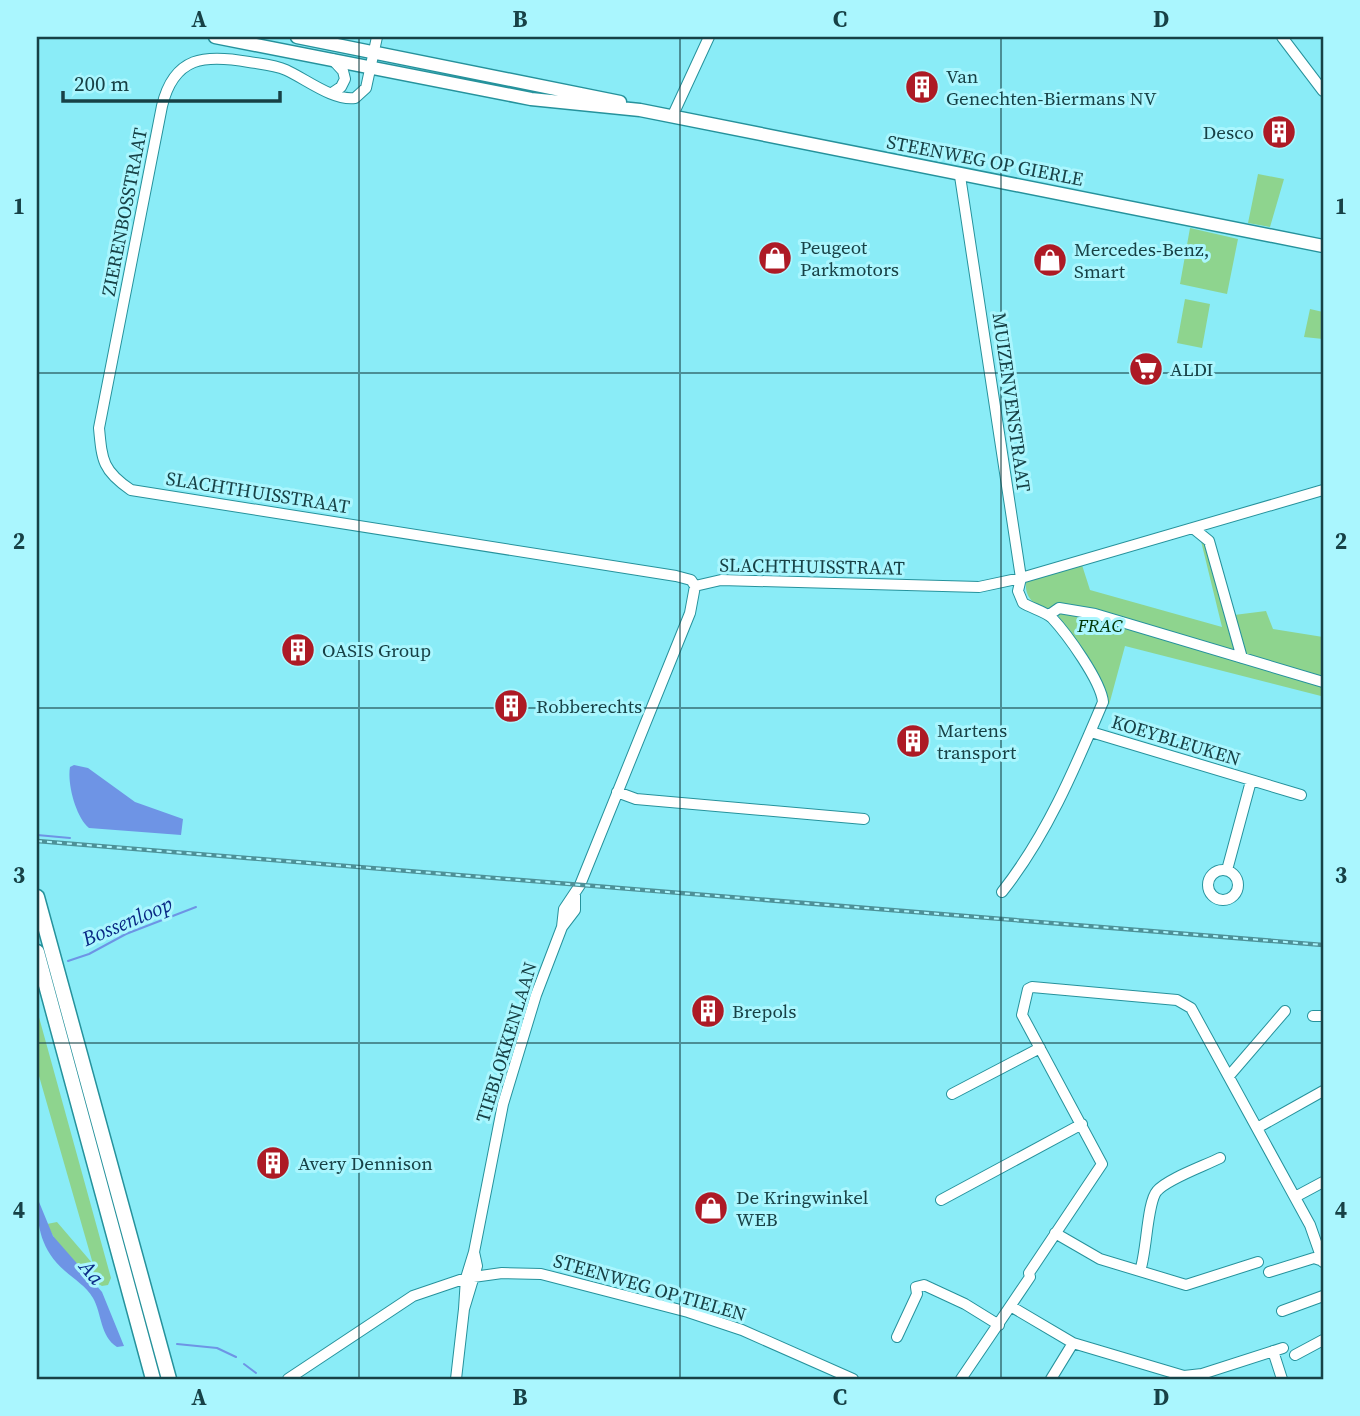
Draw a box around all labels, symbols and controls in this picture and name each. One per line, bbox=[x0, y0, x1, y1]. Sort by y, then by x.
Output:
text: A bbox=[191, 3, 207, 35]
text: B bbox=[513, 3, 528, 35]
text: C bbox=[833, 3, 847, 35]
text: D bbox=[1153, 3, 1169, 35]
scale bar bbox=[63, 60, 280, 104]
place label: Van Genechten-Biermans NV bbox=[946, 63, 1157, 111]
building icon: Van Genechten-Biermans NV bbox=[903, 68, 941, 106]
text: 200 m bbox=[74, 69, 129, 98]
building icon: Desco bbox=[1260, 113, 1298, 151]
place label: Desco bbox=[1203, 119, 1254, 145]
street label: ZIERENBOSSTRAAT bbox=[95, 125, 153, 298]
street label: STEENWEG OP GIERLE bbox=[885, 128, 1085, 192]
text: 1 bbox=[13, 190, 25, 222]
text: 1 bbox=[1335, 190, 1347, 222]
place label: Peugeot Parkmotors bbox=[800, 234, 899, 282]
place label: Mercedes-Benz, Smart bbox=[1074, 236, 1209, 284]
shop icon: Peugeot Parkmotors bbox=[756, 239, 794, 277]
shop icon: Mercedes-Benz, Smart bbox=[1031, 241, 1069, 279]
street label: MUIZENVENSTRAAT bbox=[987, 311, 1038, 494]
supermarket icon: ALDI bbox=[1127, 350, 1165, 388]
place label: ALDI bbox=[1170, 356, 1213, 382]
street label: SLACHTHUISSTRAAT bbox=[164, 465, 352, 519]
text: 2 bbox=[13, 525, 25, 557]
text: 2 bbox=[1335, 525, 1347, 557]
street label: SLACHTHUISSTRAAT bbox=[719, 551, 905, 581]
park label: FRAC bbox=[1076, 612, 1124, 638]
building icon: OASIS Group bbox=[279, 631, 317, 669]
place label: OASIS Group bbox=[322, 637, 431, 663]
building icon: Robberechts bbox=[492, 687, 530, 725]
place label: Robberechts bbox=[536, 693, 642, 719]
street label: KOEYBLEUKEN bbox=[1108, 708, 1244, 772]
place label: Martens transport bbox=[937, 717, 1017, 765]
building icon: Martens transport bbox=[894, 722, 932, 760]
text: 3 bbox=[13, 859, 25, 891]
text: 3 bbox=[1335, 859, 1347, 891]
water label: Bossenloop bbox=[76, 889, 177, 953]
street label: TIEBLOKKENLAAN bbox=[469, 959, 543, 1125]
building icon: Brepols bbox=[689, 992, 727, 1030]
place label: Brepols bbox=[732, 998, 797, 1024]
building icon: Avery Dennison bbox=[254, 1144, 292, 1182]
place label: Avery Dennison bbox=[298, 1150, 433, 1176]
place label: De Kringwinkel WEB bbox=[736, 1184, 869, 1232]
shop icon: De Kringwinkel WEB bbox=[692, 1189, 730, 1227]
text: 4 bbox=[13, 1194, 25, 1226]
text: 4 bbox=[1335, 1194, 1347, 1226]
street label: STEENWEG OP TIELEN bbox=[550, 1247, 750, 1327]
water label: Aa bbox=[72, 1252, 111, 1291]
text: A bbox=[191, 1381, 207, 1413]
text: B bbox=[513, 1381, 528, 1413]
text: C bbox=[833, 1381, 847, 1413]
text: D bbox=[1153, 1381, 1169, 1413]

